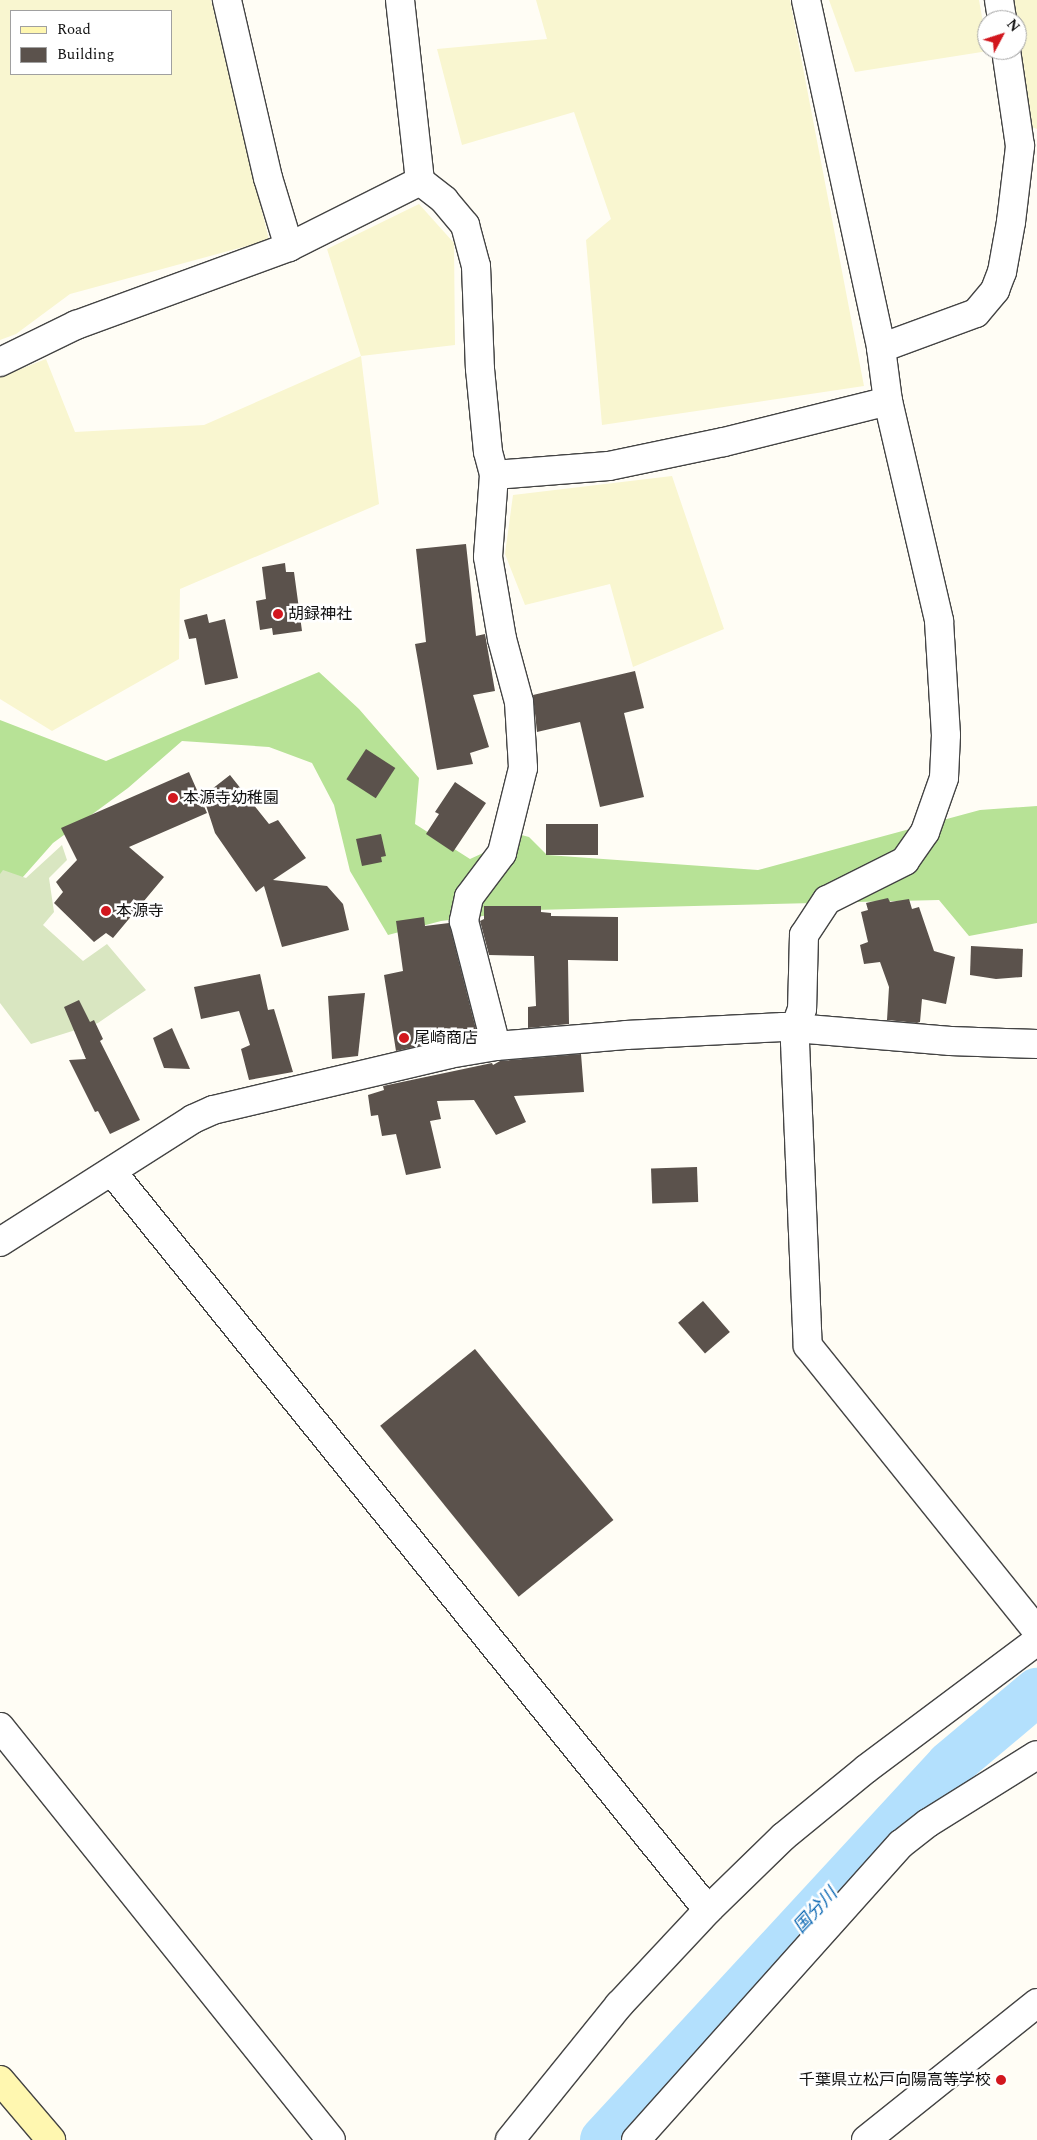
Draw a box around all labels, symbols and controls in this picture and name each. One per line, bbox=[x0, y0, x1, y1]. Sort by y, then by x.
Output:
legend bbox=[10, 10, 172, 75]
north arrow bbox=[977, 10, 1027, 60]
text: N bbox=[1001, 15, 1025, 37]
text: Road bbox=[57, 18, 91, 41]
text: Building bbox=[57, 43, 114, 66]
place label: 胡録神社 bbox=[288, 604, 352, 624]
marker: 胡録神社 bbox=[272, 608, 284, 620]
place label: 本源寺幼稚園 bbox=[183, 788, 279, 808]
marker: 本源寺幼稚園 bbox=[167, 792, 179, 804]
place label: 本源寺 bbox=[116, 901, 164, 921]
marker: 本源寺 bbox=[100, 905, 112, 917]
place label: 尾崎商店 bbox=[414, 1028, 478, 1048]
marker: 尾崎商店 bbox=[398, 1032, 410, 1044]
water label: 国分川 bbox=[790, 1884, 842, 1938]
place label: 千葉県立松戸向陽高等学校 bbox=[799, 2070, 991, 2090]
marker: 千葉県立松戸向陽高等学校 bbox=[995, 2074, 1007, 2086]

